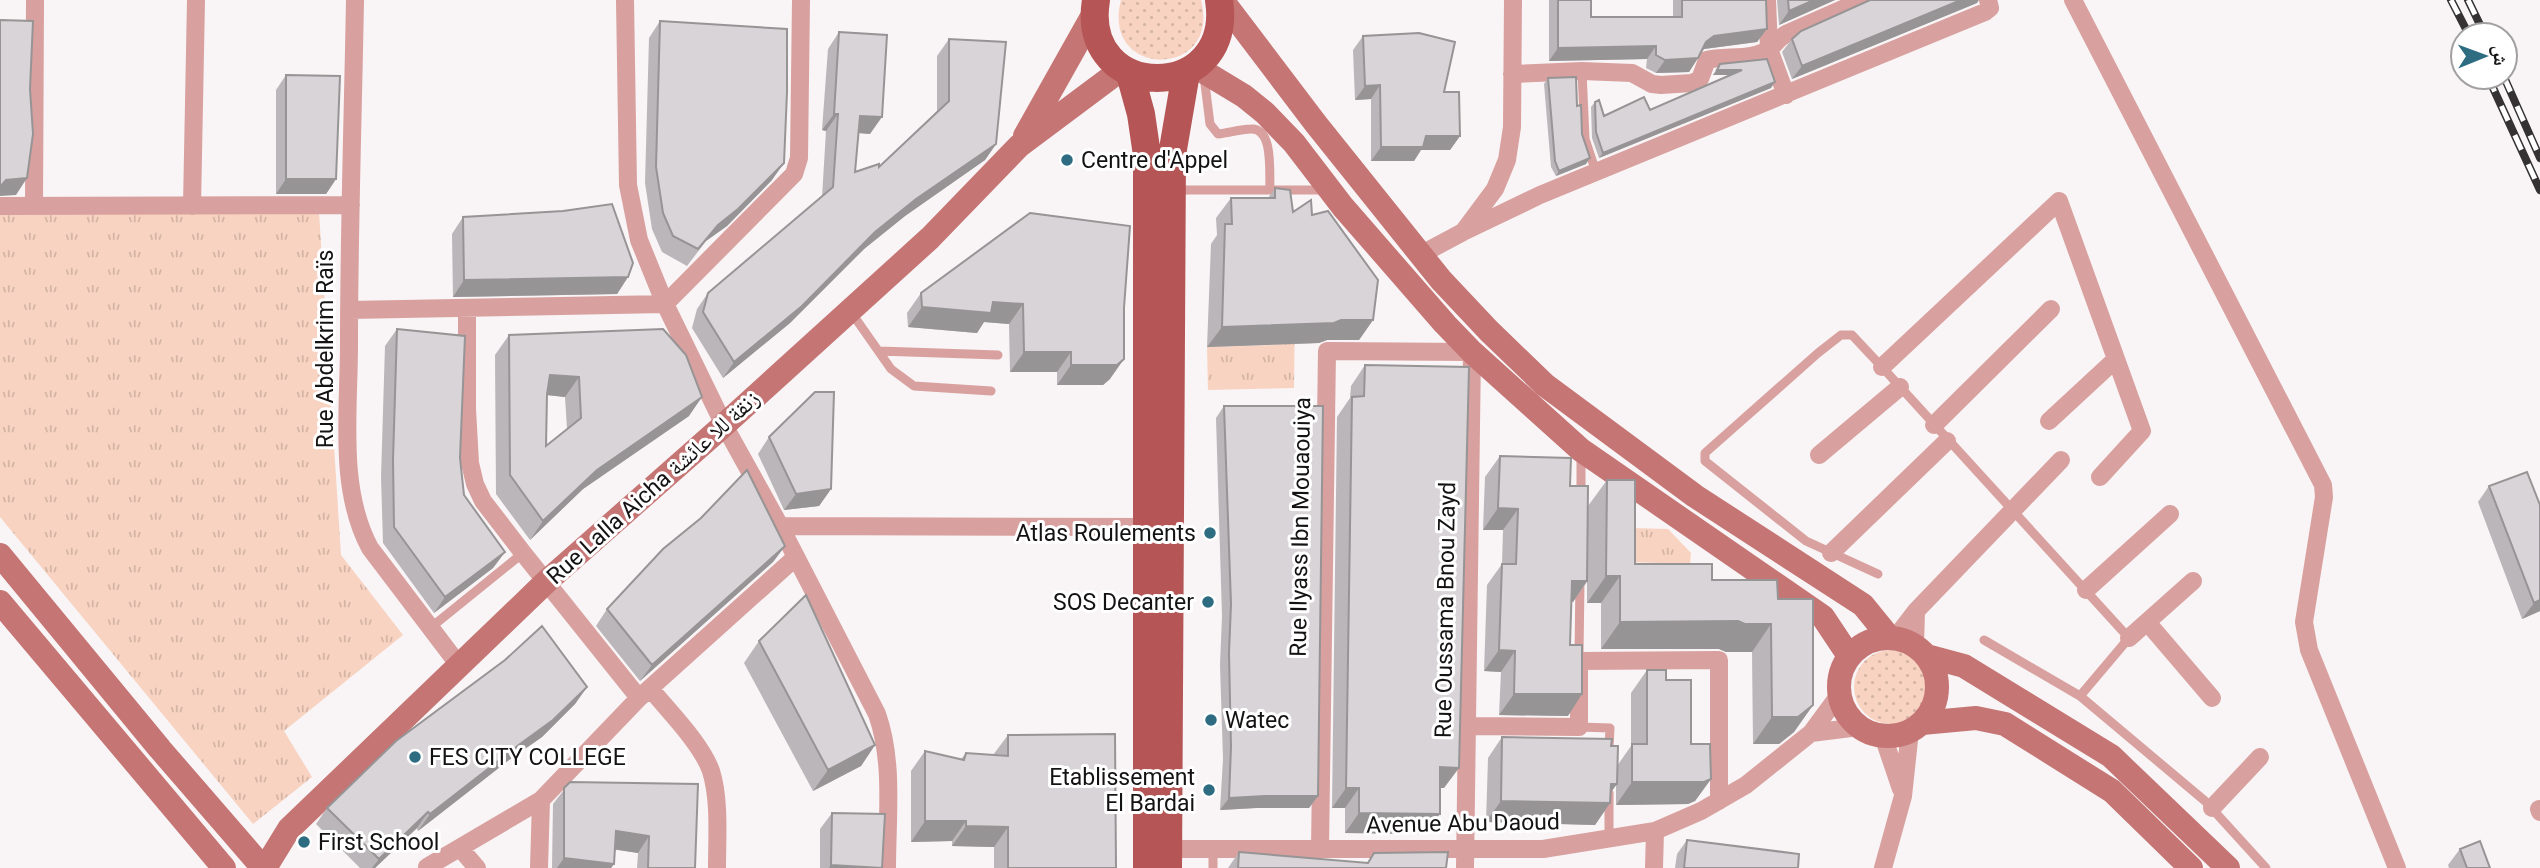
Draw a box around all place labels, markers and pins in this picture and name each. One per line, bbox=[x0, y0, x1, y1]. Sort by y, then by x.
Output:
place label: Centre d'Appel bbox=[1081, 147, 1228, 174]
marker: Centre d'Appel bbox=[1059, 152, 1075, 168]
place label: Atlas Roulements bbox=[1016, 520, 1196, 547]
marker: Atlas Roulements bbox=[1202, 525, 1218, 541]
place label: SOS Decanter bbox=[1053, 589, 1194, 616]
marker: SOS Decanter bbox=[1200, 594, 1216, 610]
place label: Watec bbox=[1225, 707, 1289, 734]
marker: Watec bbox=[1203, 712, 1219, 728]
place label: FES CITY COLLEGE bbox=[429, 744, 626, 771]
marker: FES CITY COLLEGE bbox=[407, 749, 423, 765]
place label: Etablissement El Bardai bbox=[1049, 764, 1195, 817]
marker: Etablissement El Bardai bbox=[1201, 782, 1217, 798]
place label: First School bbox=[318, 829, 439, 856]
marker: First School bbox=[296, 834, 312, 850]

